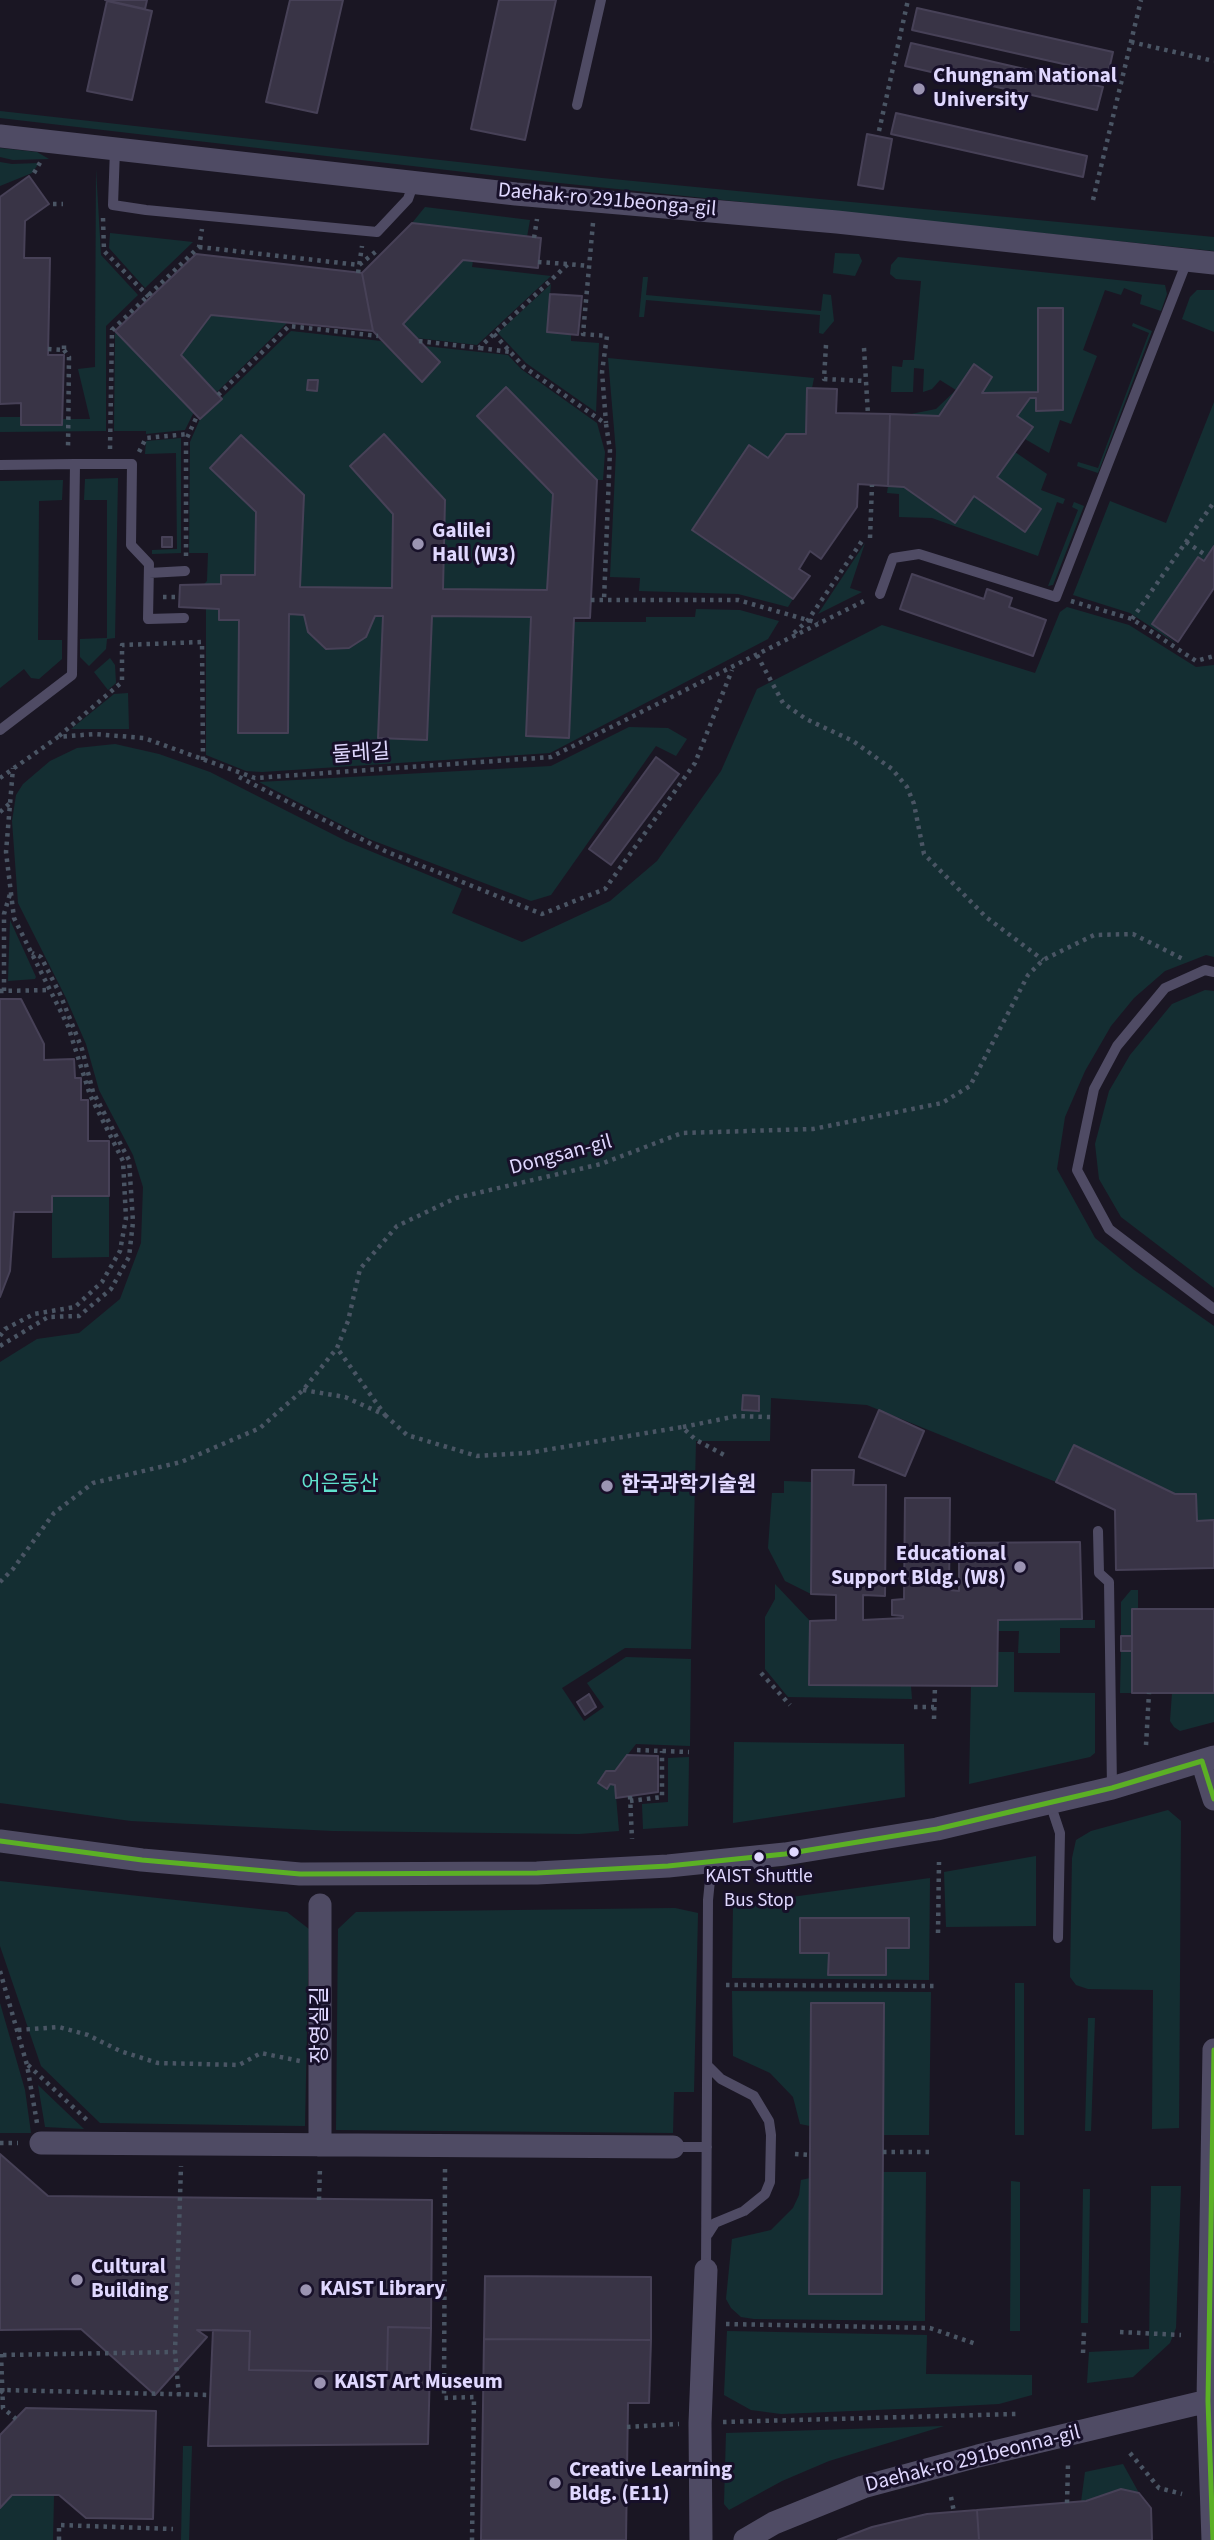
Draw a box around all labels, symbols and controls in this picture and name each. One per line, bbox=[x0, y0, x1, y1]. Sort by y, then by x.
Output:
place label: Chungnam National University bbox=[933, 64, 1117, 114]
marker: Chungnam National University bbox=[911, 81, 927, 97]
street label: Daehak-ro 291beonga-gil bbox=[497, 179, 717, 223]
place label: Galilei Hall (W3) bbox=[432, 519, 516, 569]
marker: Galilei Hall (W3) bbox=[410, 536, 426, 552]
street label: 둘레길 bbox=[331, 740, 391, 770]
street label: Dongsan-gil bbox=[507, 1130, 615, 1182]
park label: 어은동산 bbox=[301, 1472, 379, 1498]
place label: 한국과학기술원 bbox=[621, 1473, 756, 1499]
marker: 한국과학기술원 bbox=[599, 1478, 615, 1494]
place label: Educational Support Bldg. (W8) bbox=[831, 1542, 1006, 1592]
marker: Educational Support Bldg. (W8) bbox=[1012, 1559, 1028, 1575]
unlabelled marker bbox=[787, 1845, 801, 1859]
marker: KAIST Shuttle Bus Stop bbox=[752, 1850, 766, 1864]
place label: KAIST Shuttle Bus Stop bbox=[705, 1867, 813, 1911]
street label: 장영실길 bbox=[308, 1986, 334, 2064]
place label: Cultural Building bbox=[91, 2255, 168, 2305]
marker: Cultural Building bbox=[69, 2272, 85, 2288]
place label: KAIST Library bbox=[320, 2277, 445, 2303]
marker: KAIST Library bbox=[298, 2282, 314, 2298]
place label: KAIST Art Museum bbox=[334, 2370, 503, 2396]
marker: KAIST Art Museum bbox=[312, 2375, 328, 2391]
street label: Daehak-ro 291beonna-gil bbox=[863, 2421, 1083, 2499]
place label: Creative Learning Bldg. (E11) bbox=[569, 2458, 732, 2508]
marker: Creative Learning Bldg. (E11) bbox=[547, 2475, 563, 2491]

